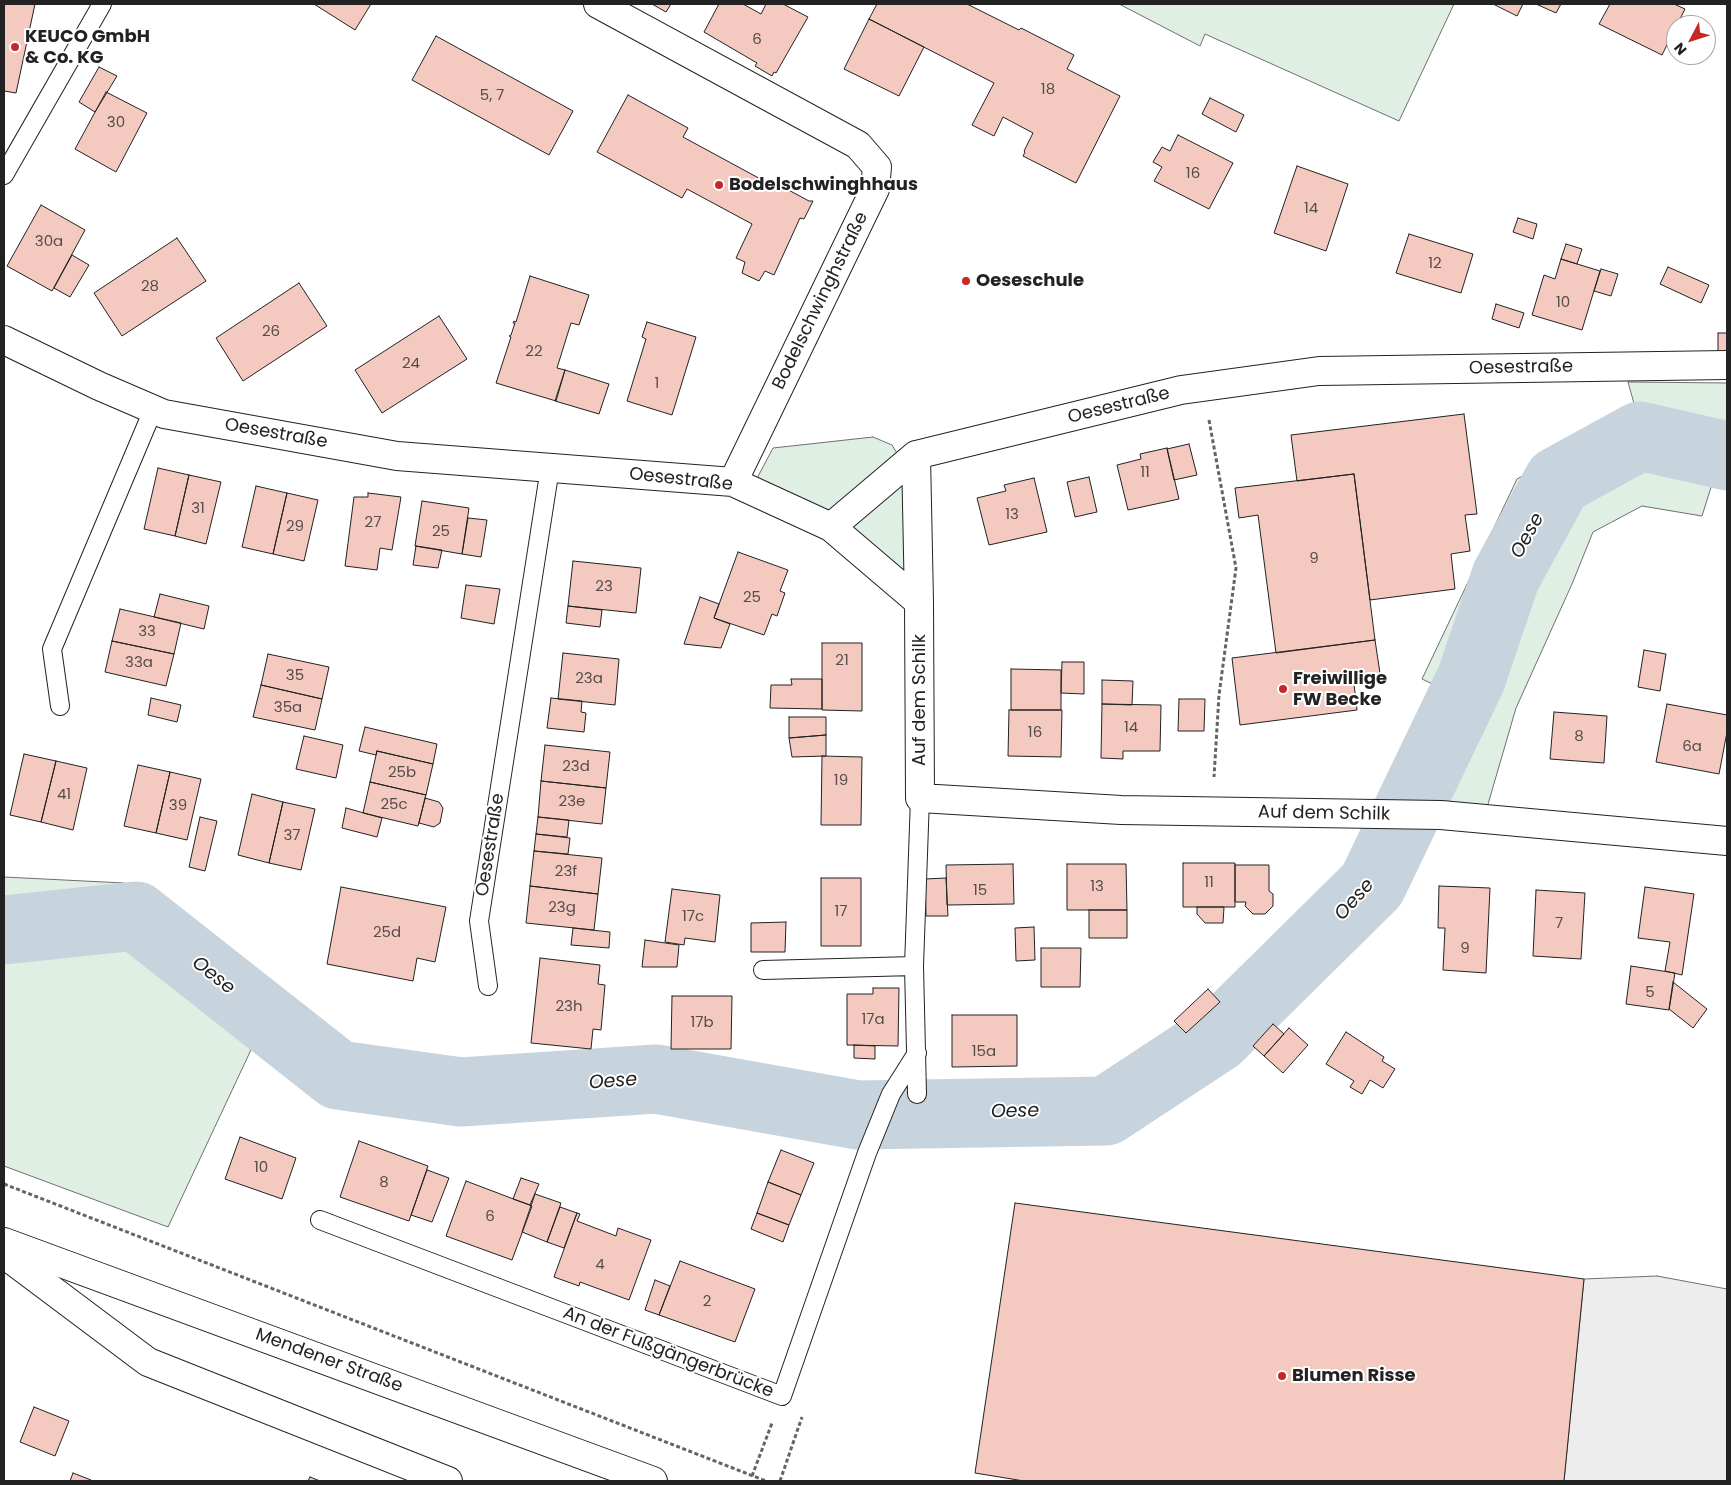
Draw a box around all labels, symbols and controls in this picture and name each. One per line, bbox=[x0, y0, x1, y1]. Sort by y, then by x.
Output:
north arrow bbox=[1666, 15, 1716, 65]
place label: KEUCO GmbH & Co. KG bbox=[25, 26, 150, 68]
house number: 6 bbox=[752, 31, 762, 49]
text: N bbox=[1669, 39, 1691, 59]
marker: KEUCO GmbH & Co. KG bbox=[9, 41, 21, 53]
house number: 18 bbox=[1041, 81, 1055, 99]
house number: 5, 7 bbox=[480, 87, 504, 105]
house number: 30 bbox=[107, 114, 125, 132]
house number: 16 bbox=[1186, 165, 1200, 183]
place label: Bodelschwinghhaus bbox=[729, 174, 918, 196]
marker: Bodelschwinghhaus bbox=[713, 179, 725, 191]
house number: 14 bbox=[1304, 200, 1318, 218]
street label: Bodelschwinghstraße bbox=[769, 209, 873, 393]
house number: 30a bbox=[35, 233, 63, 251]
house number: 12 bbox=[1428, 255, 1442, 273]
place label: Oeseschule bbox=[976, 270, 1084, 292]
marker: Oeseschule bbox=[960, 275, 972, 287]
house number: 28 bbox=[141, 278, 159, 296]
house number: 10 bbox=[1556, 294, 1570, 312]
house number: 26 bbox=[262, 323, 280, 341]
house number: 22 bbox=[525, 343, 543, 361]
house number: 24 bbox=[402, 355, 420, 373]
street label: Oesestraße bbox=[1469, 356, 1573, 380]
house number: 1 bbox=[655, 375, 659, 393]
street label: Oesestraße bbox=[1066, 383, 1172, 429]
street label: Oesestraße bbox=[223, 414, 329, 454]
street label: Oesestraße bbox=[628, 464, 734, 496]
house number: 11 bbox=[1140, 464, 1150, 482]
house number: 31 bbox=[191, 500, 205, 518]
house number: 13 bbox=[1005, 506, 1019, 524]
water label: Oese bbox=[1506, 509, 1550, 563]
house number: 27 bbox=[365, 514, 381, 532]
house number: 29 bbox=[286, 518, 304, 536]
house number: 25 bbox=[432, 523, 450, 541]
house number: 9 bbox=[1309, 550, 1319, 568]
house number: 23 bbox=[595, 578, 613, 596]
house number: 25 bbox=[743, 589, 761, 607]
house number: 33 bbox=[138, 623, 156, 641]
street label: Auf dem Schilk bbox=[909, 634, 931, 766]
house number: 21 bbox=[835, 652, 849, 670]
house number: 33a bbox=[125, 654, 153, 672]
house number: 35 bbox=[286, 667, 304, 685]
place label: Freiwillige FW Becke bbox=[1293, 668, 1387, 711]
house number: 23a bbox=[575, 670, 603, 688]
marker: Freiwillige FW Becke bbox=[1277, 683, 1289, 695]
house number: 35a bbox=[274, 699, 302, 717]
house number: 14 bbox=[1124, 719, 1138, 737]
house number: 16 bbox=[1028, 724, 1042, 742]
house number: 8 bbox=[1574, 728, 1584, 746]
house number: 6a bbox=[1682, 738, 1702, 756]
house number: 23d bbox=[562, 758, 590, 776]
house number: 25b bbox=[388, 764, 416, 782]
house number: 19 bbox=[834, 772, 848, 790]
house number: 41 bbox=[57, 786, 71, 804]
street label: Oesestraße bbox=[472, 792, 510, 898]
house number: 23e bbox=[559, 793, 585, 811]
house number: 25c bbox=[380, 796, 408, 814]
house number: 39 bbox=[169, 797, 187, 815]
street label: Auf dem Schilk bbox=[1258, 802, 1390, 826]
house number: 37 bbox=[283, 827, 301, 845]
house number: 23f bbox=[555, 863, 577, 881]
house number: 11 bbox=[1204, 874, 1214, 892]
water label: Oese bbox=[1330, 874, 1380, 926]
house number: 13 bbox=[1090, 878, 1104, 896]
house number: 15 bbox=[973, 882, 987, 900]
house number: 23g bbox=[548, 899, 576, 917]
house number: 17 bbox=[835, 903, 847, 921]
house number: 17c bbox=[682, 908, 704, 926]
house number: 7 bbox=[1555, 915, 1563, 933]
house number: 25d bbox=[373, 924, 401, 942]
house number: 9 bbox=[1460, 940, 1470, 958]
water label: Oese bbox=[187, 952, 239, 1000]
house number: 5 bbox=[1645, 984, 1655, 1002]
house number: 23h bbox=[555, 998, 583, 1016]
house number: 17a bbox=[861, 1011, 885, 1029]
house number: 17b bbox=[690, 1014, 714, 1032]
house number: 15a bbox=[972, 1043, 996, 1061]
water label: Oese bbox=[588, 1069, 638, 1095]
water label: Oese bbox=[991, 1100, 1039, 1124]
house number: 10 bbox=[254, 1159, 268, 1177]
house number: 8 bbox=[379, 1174, 389, 1192]
house number: 6 bbox=[485, 1208, 495, 1226]
house number: 4 bbox=[595, 1256, 605, 1274]
house number: 2 bbox=[703, 1293, 711, 1311]
street label: An der Fußgängerbrücke bbox=[560, 1303, 776, 1403]
street label: Mendener Straße bbox=[252, 1324, 406, 1398]
place label: Blumen Risse bbox=[1292, 1365, 1416, 1387]
marker: Blumen Risse bbox=[1276, 1370, 1288, 1382]

